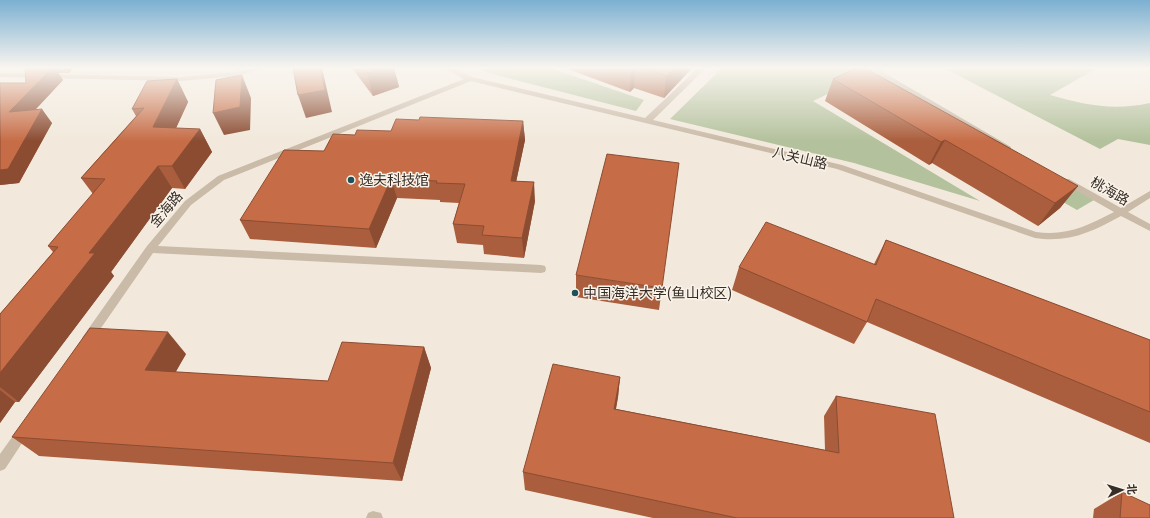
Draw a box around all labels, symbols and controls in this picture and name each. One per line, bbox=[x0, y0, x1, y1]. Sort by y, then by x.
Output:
street label: 八关山路 bbox=[771, 144, 829, 172]
place label: 逸夫科技馆 bbox=[359, 172, 429, 188]
street label: 桃海路 bbox=[1088, 174, 1132, 208]
marker: 逸夫科技馆 bbox=[346, 175, 356, 185]
street label: 金海路 bbox=[146, 188, 186, 230]
place label: 中国海洋大学(鱼山校区) bbox=[583, 285, 732, 302]
marker: 中国海洋大学(鱼山校区) bbox=[570, 288, 580, 298]
north arrow bbox=[1102, 470, 1142, 510]
text: 北 bbox=[1125, 483, 1138, 495]

